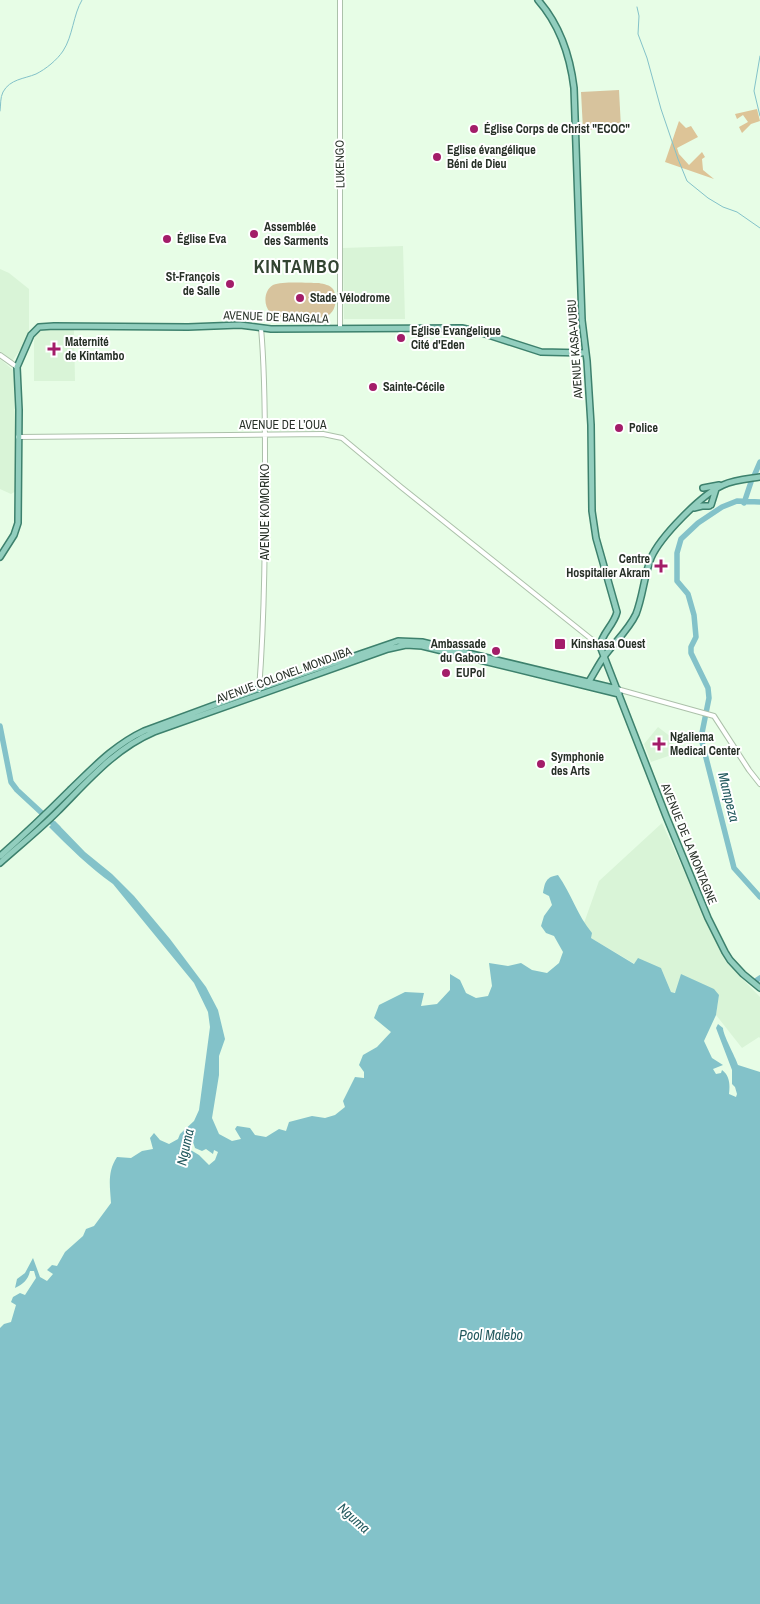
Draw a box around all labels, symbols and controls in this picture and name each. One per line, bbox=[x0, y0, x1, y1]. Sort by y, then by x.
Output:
place label: Église Corps de Christ "ECOC" bbox=[484, 121, 630, 137]
marker: Église Corps de Christ "ECOC" bbox=[468, 123, 480, 135]
street label: LUKENGO bbox=[332, 139, 348, 188]
place label: Eglise évangélique Béni de Dieu bbox=[447, 142, 536, 172]
marker: Eglise évangélique Béni de Dieu bbox=[431, 151, 443, 163]
place label: Assemblée des Sarments bbox=[264, 219, 329, 249]
marker: Assemblée des Sarments bbox=[248, 228, 260, 240]
place label: Église Eva bbox=[177, 231, 227, 247]
marker: Église Eva bbox=[161, 233, 173, 245]
district label: KINTAMBO bbox=[254, 254, 340, 279]
place label: St-François de Salle bbox=[166, 269, 221, 299]
marker: St-François de Salle bbox=[224, 278, 236, 290]
place label: Stade Vélodrome bbox=[310, 290, 390, 306]
marker: Stade Vélodrome bbox=[294, 292, 306, 304]
street label: AVENUE KASA-VUBU bbox=[564, 299, 587, 400]
street label: AVENUE DE BANGALA bbox=[222, 307, 329, 327]
place label: Eglise Evangelique Cité d'Eden bbox=[411, 323, 501, 353]
marker: Eglise Evangelique Cité d'Eden bbox=[395, 332, 407, 344]
place label: Maternité de Kintambo bbox=[65, 334, 125, 364]
marker: Maternité de Kintambo bbox=[47, 342, 61, 356]
place label: Sainte-Cécile bbox=[383, 379, 445, 395]
marker: Sainte-Cécile bbox=[367, 381, 379, 393]
street label: AVENUE DE L’OUA bbox=[238, 417, 327, 433]
place label: Police bbox=[629, 420, 659, 436]
marker: Police bbox=[613, 422, 625, 434]
street label: AVENUE KOMORIKO bbox=[257, 463, 273, 561]
place label: Centre Hospitalier Akram bbox=[566, 551, 651, 581]
marker: Centre Hospitalier Akram bbox=[654, 559, 668, 573]
place label: Ambassade du Gabon bbox=[431, 636, 487, 666]
place label: Kinshasa Ouest bbox=[571, 636, 646, 652]
marker: Kinshasa Ouest bbox=[553, 637, 567, 651]
street label: AVENUE COLONEL MONDJIBA bbox=[213, 643, 354, 707]
marker: Ambassade du Gabon bbox=[490, 645, 502, 657]
place label: EUPol bbox=[456, 665, 485, 681]
marker: EUPol bbox=[440, 667, 452, 679]
place label: Ngaliema Medical Center bbox=[670, 729, 740, 759]
marker: Ngaliema Medical Center bbox=[652, 737, 666, 751]
place label: Symphonie des Arts bbox=[551, 749, 605, 779]
marker: Symphonie des Arts bbox=[535, 758, 547, 770]
water label: Mampeza bbox=[714, 770, 744, 824]
street label: AVENUE DE LA MONTAGNE bbox=[657, 780, 721, 907]
water label: Nguma bbox=[172, 1127, 198, 1167]
water label: Pool Malebo bbox=[459, 1326, 523, 1344]
water label: Nguma bbox=[334, 1499, 374, 1537]

